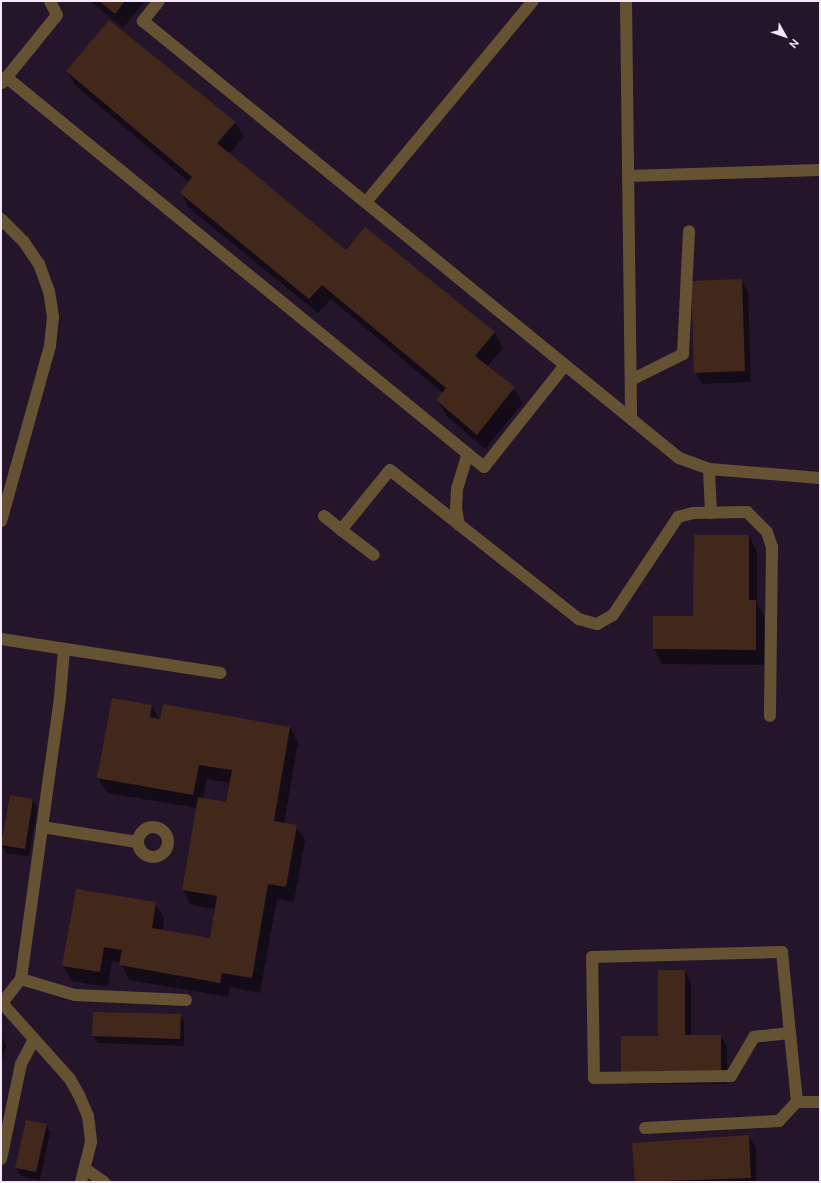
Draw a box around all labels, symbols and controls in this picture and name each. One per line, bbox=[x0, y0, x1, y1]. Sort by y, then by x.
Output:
north arrow bbox=[765, 16, 805, 56]
text: N bbox=[787, 37, 801, 51]

